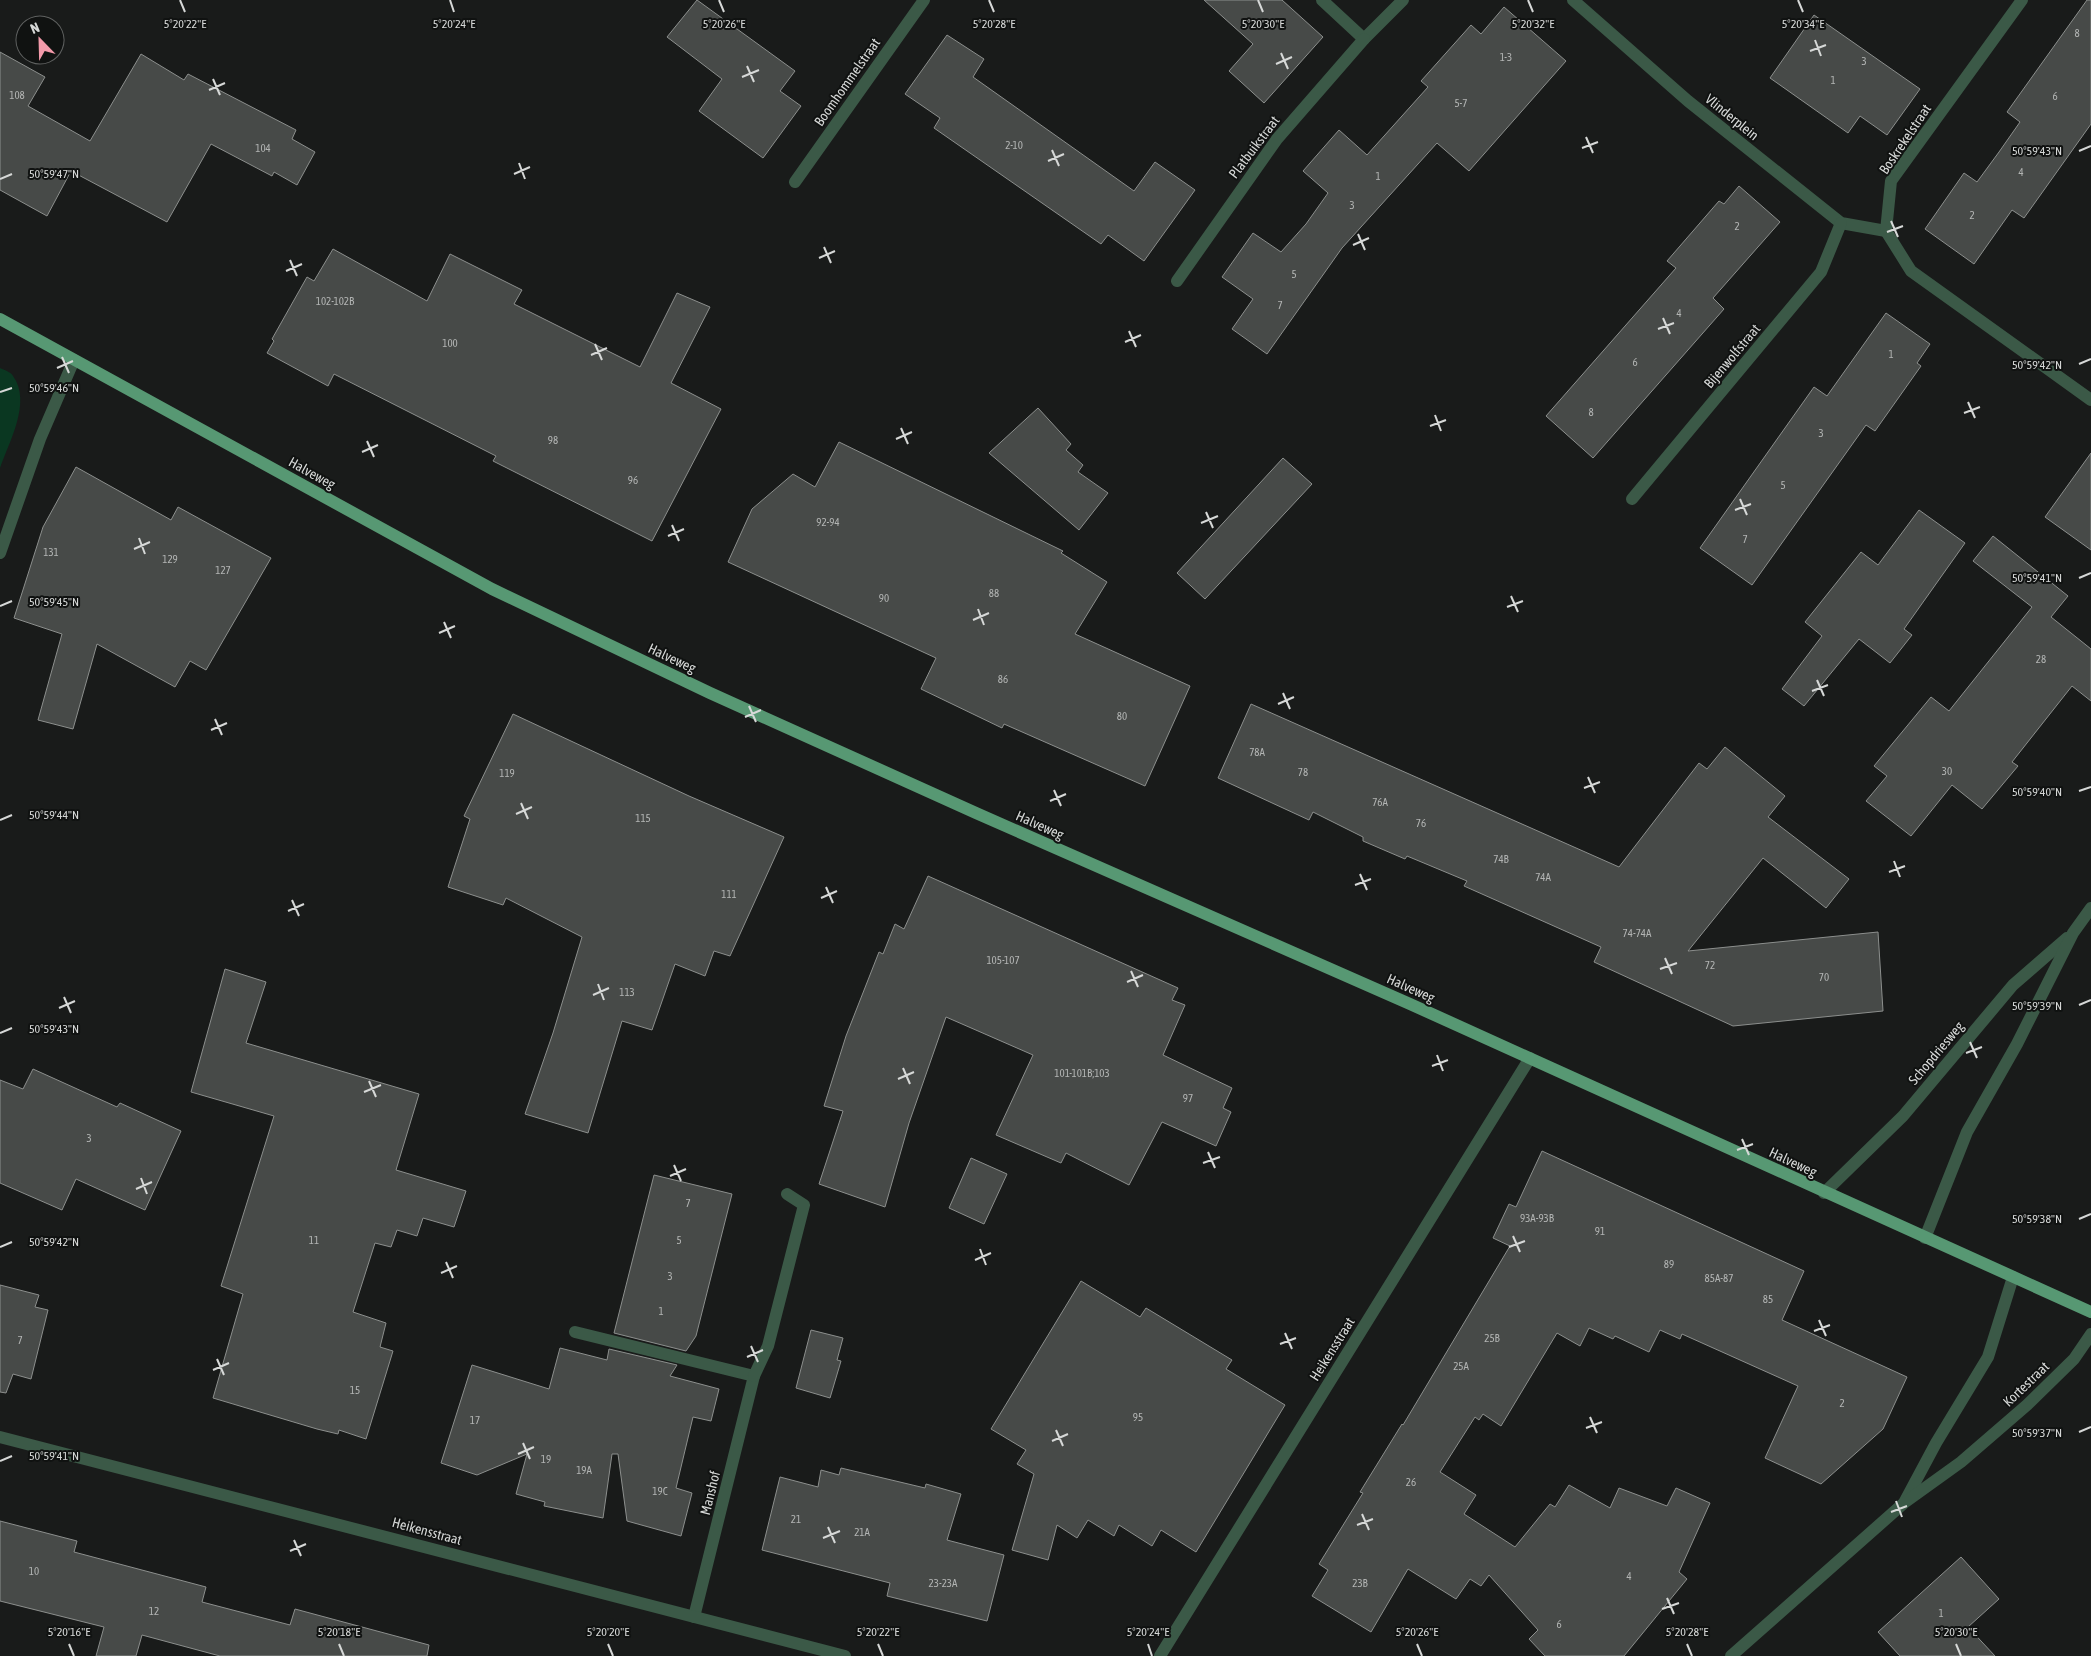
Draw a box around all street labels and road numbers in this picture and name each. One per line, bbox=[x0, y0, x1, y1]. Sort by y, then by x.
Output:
street label: Boomhommelstraat bbox=[811, 35, 883, 129]
street label: Vlinderplein bbox=[1702, 91, 1762, 143]
street label: Boskrekelstraat bbox=[1876, 101, 1934, 177]
street label: Platbuikstraat bbox=[1225, 113, 1283, 181]
street label: Bijenwolfstraat bbox=[1701, 321, 1763, 391]
street label: Halveweg bbox=[286, 454, 338, 492]
street label: Halveweg bbox=[646, 640, 698, 676]
street label: Halveweg bbox=[1014, 807, 1066, 843]
street label: Halveweg bbox=[1385, 970, 1437, 1006]
street label: Schopdriesweg bbox=[1905, 1018, 1967, 1088]
street label: Halveweg bbox=[1767, 1144, 1819, 1180]
street label: Heikensstraat bbox=[1306, 1314, 1358, 1384]
street label: Kortestraat bbox=[2000, 1358, 2052, 1410]
street label: Manshof bbox=[697, 1469, 723, 1517]
street label: Heikensstraat bbox=[390, 1514, 464, 1548]

